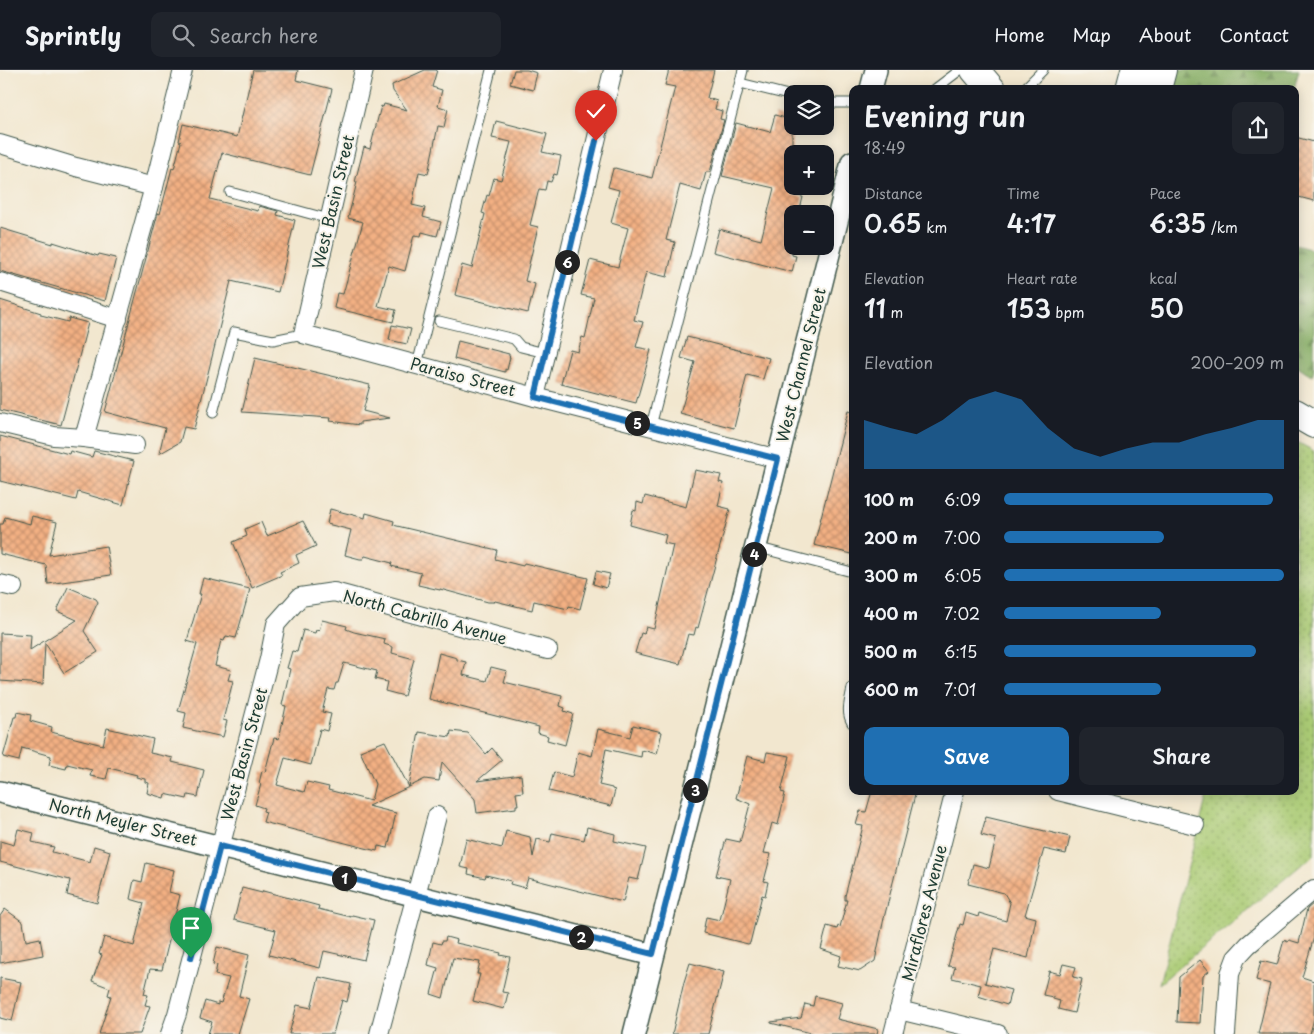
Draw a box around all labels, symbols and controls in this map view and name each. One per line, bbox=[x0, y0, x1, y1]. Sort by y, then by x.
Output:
search box bbox=[151, 12, 501, 57]
text: Sprintly bbox=[25, 17, 121, 53]
icon: search bbox=[169, 21, 197, 49]
text: Search here bbox=[209, 21, 318, 49]
text: Home bbox=[994, 21, 1044, 48]
text: Map bbox=[1072, 21, 1111, 48]
text: About bbox=[1139, 21, 1191, 48]
text: Contact bbox=[1219, 21, 1289, 48]
map controls bbox=[784, 85, 834, 255]
button: layers bbox=[784, 85, 834, 135]
pin bbox=[575, 90, 617, 141]
text: Evening run bbox=[864, 94, 1026, 137]
icon: check bbox=[582, 97, 610, 125]
button: share bbox=[1232, 102, 1284, 154]
street label: West Basin Street bbox=[305, 132, 359, 271]
text: 18:49 bbox=[864, 135, 905, 159]
button: + bbox=[784, 145, 834, 195]
text: Distance bbox=[864, 183, 923, 204]
text: Time bbox=[1007, 183, 1040, 204]
text: Pace bbox=[1149, 183, 1181, 204]
text: 0.65 bbox=[864, 204, 922, 242]
text: 4:17 bbox=[1007, 204, 1056, 242]
text: 6:35 bbox=[1149, 204, 1206, 242]
button: − bbox=[784, 205, 834, 255]
text: km bbox=[922, 217, 947, 238]
text: /km bbox=[1206, 217, 1238, 238]
pin: 6 bbox=[554, 250, 580, 274]
text: 6 bbox=[563, 252, 572, 273]
text: Elevation bbox=[864, 268, 924, 289]
text: Heart rate bbox=[1007, 268, 1077, 289]
text: kcal bbox=[1149, 268, 1177, 289]
street label: West Channel Street bbox=[769, 284, 831, 445]
text: 11 bbox=[864, 289, 886, 327]
text: 153 bbox=[1007, 289, 1051, 327]
text: 50 bbox=[1149, 289, 1184, 327]
text: m bbox=[886, 302, 903, 323]
text: bpm bbox=[1051, 302, 1085, 323]
street label: Paraiso Street bbox=[408, 350, 519, 402]
text: Elevation bbox=[864, 350, 933, 374]
text: 200–209 m bbox=[1190, 350, 1284, 374]
pin: 5 bbox=[624, 410, 650, 436]
text: 5 bbox=[633, 413, 642, 434]
text: 100 m bbox=[864, 487, 914, 511]
text: 6:09 bbox=[944, 487, 981, 511]
text: 200 m bbox=[864, 525, 918, 549]
text: 7:00 bbox=[944, 525, 981, 549]
pin: 4 bbox=[742, 542, 766, 566]
text: 4 bbox=[750, 544, 759, 565]
text: 300 m bbox=[864, 563, 918, 587]
text: 6:05 bbox=[944, 563, 982, 587]
street label: North Cabrillo Avenue bbox=[341, 583, 510, 650]
text: 400 m bbox=[864, 601, 918, 625]
text: 7:02 bbox=[944, 601, 980, 625]
text: 500 m bbox=[864, 639, 917, 663]
text: 6:15 bbox=[944, 639, 977, 663]
text: 600 m bbox=[864, 677, 918, 701]
text: 7:01 bbox=[944, 677, 976, 701]
street label: West Basin Street bbox=[214, 685, 272, 823]
button: Save bbox=[864, 727, 1069, 785]
button: Share bbox=[1079, 727, 1284, 785]
pin: 3 bbox=[682, 778, 708, 802]
text: 3 bbox=[691, 780, 700, 801]
street label: North Meyler Street bbox=[47, 791, 200, 851]
street label: Miraflores Avenue bbox=[894, 842, 952, 984]
pin: 1 bbox=[332, 866, 356, 890]
text: 1 bbox=[341, 868, 348, 889]
pin bbox=[170, 907, 212, 958]
icon: arrive bbox=[177, 914, 205, 942]
pin: 2 bbox=[568, 924, 594, 950]
text: 2 bbox=[577, 927, 586, 948]

